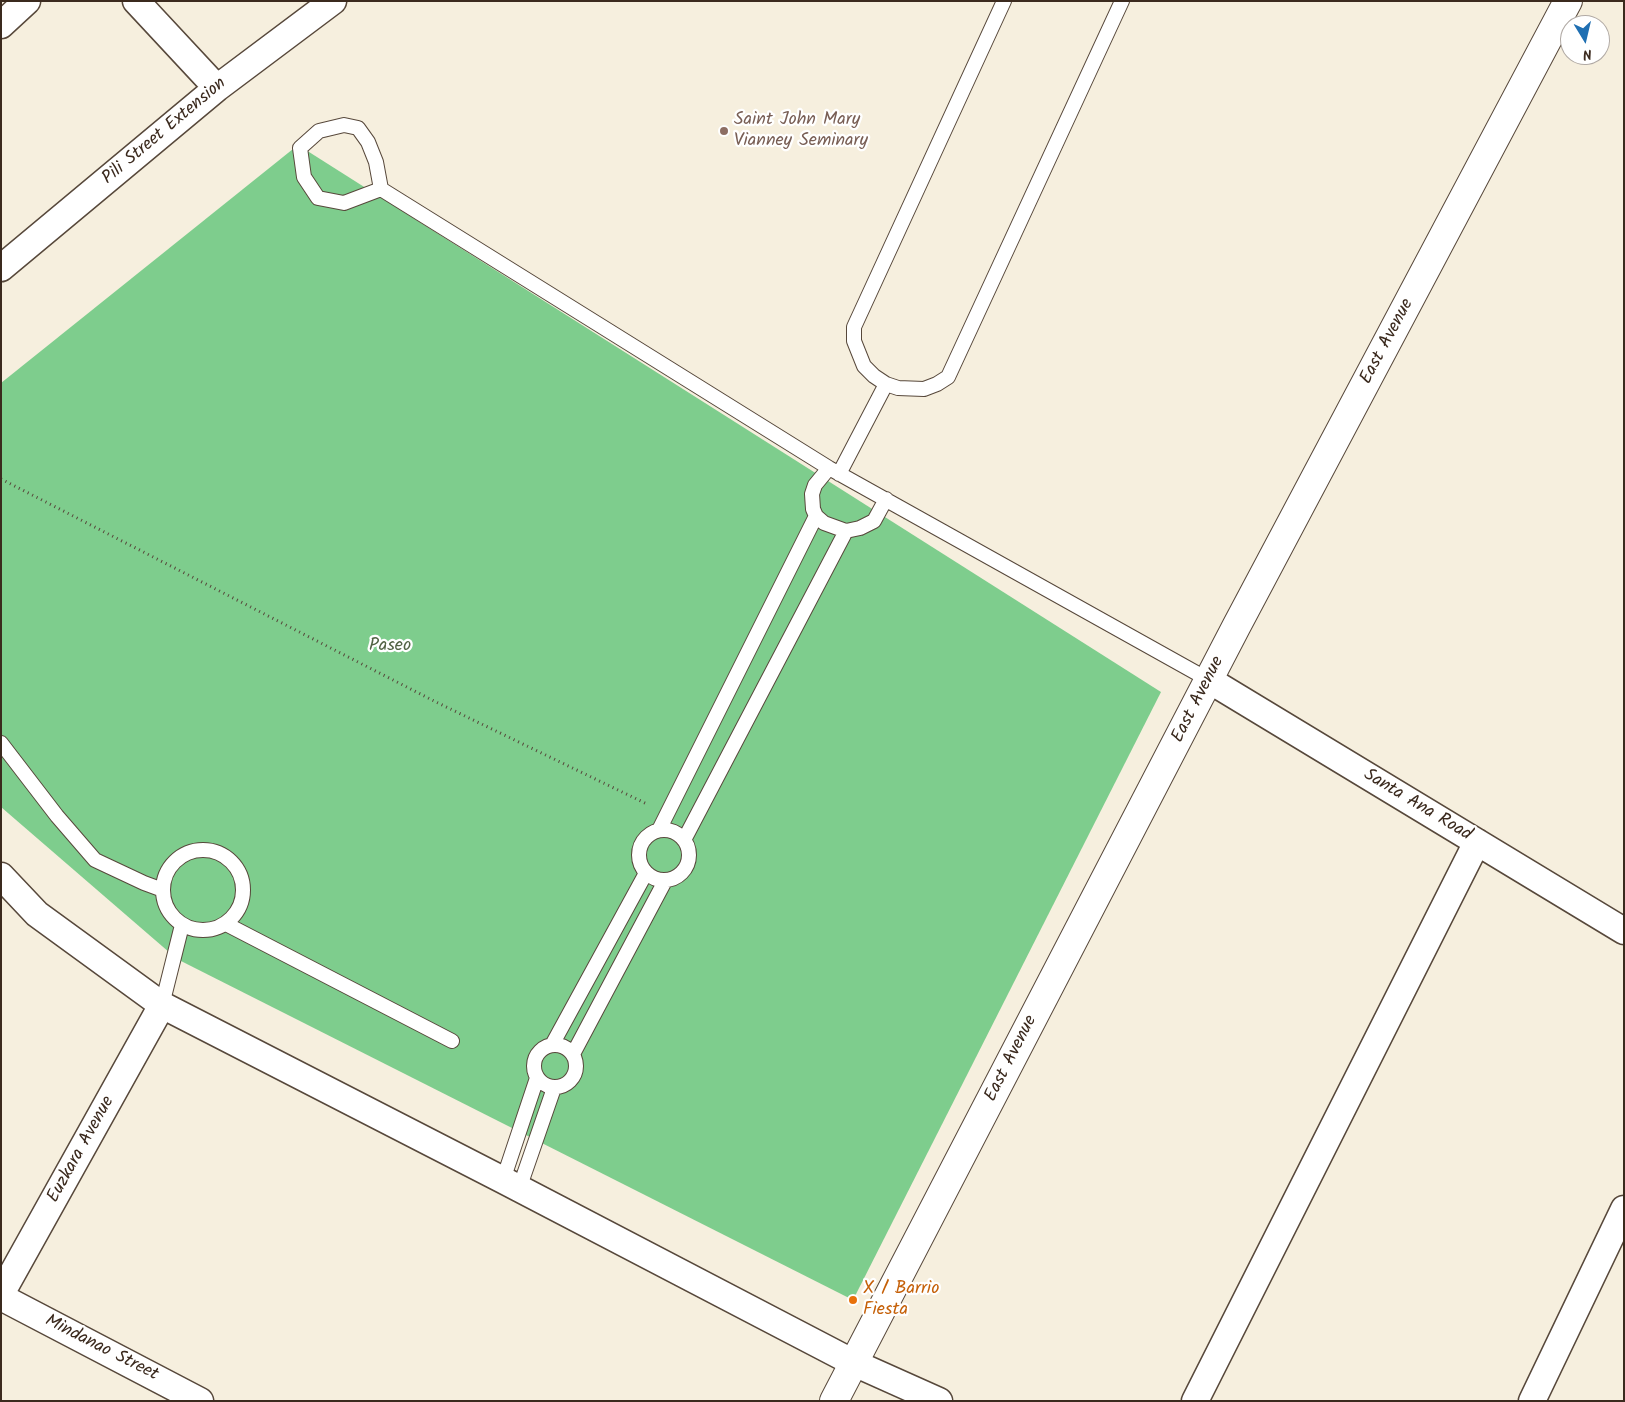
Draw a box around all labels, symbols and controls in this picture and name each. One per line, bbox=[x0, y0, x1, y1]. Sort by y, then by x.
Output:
north arrow bbox=[1560, 15, 1610, 65]
text: N bbox=[1581, 42, 1593, 65]
street label: Pili Street Extension bbox=[99, 74, 231, 190]
place label: Saint John Mary Vianney Seminary bbox=[734, 110, 868, 152]
marker: Saint John Mary Vianney Seminary bbox=[718, 125, 730, 137]
street label: East Avenue bbox=[1356, 296, 1420, 388]
park label: Paseo bbox=[369, 636, 411, 658]
street label: East Avenue bbox=[1168, 653, 1230, 747]
street label: Santa Ana Road bbox=[1359, 765, 1475, 847]
street label: East Avenue bbox=[981, 1012, 1043, 1106]
street label: Euzkara Avenue bbox=[44, 1093, 120, 1207]
place label: X / Barrio Fiesta bbox=[863, 1279, 939, 1322]
marker: X / Barrio Fiesta bbox=[847, 1294, 859, 1306]
street label: Mindanao Street bbox=[41, 1311, 161, 1387]

